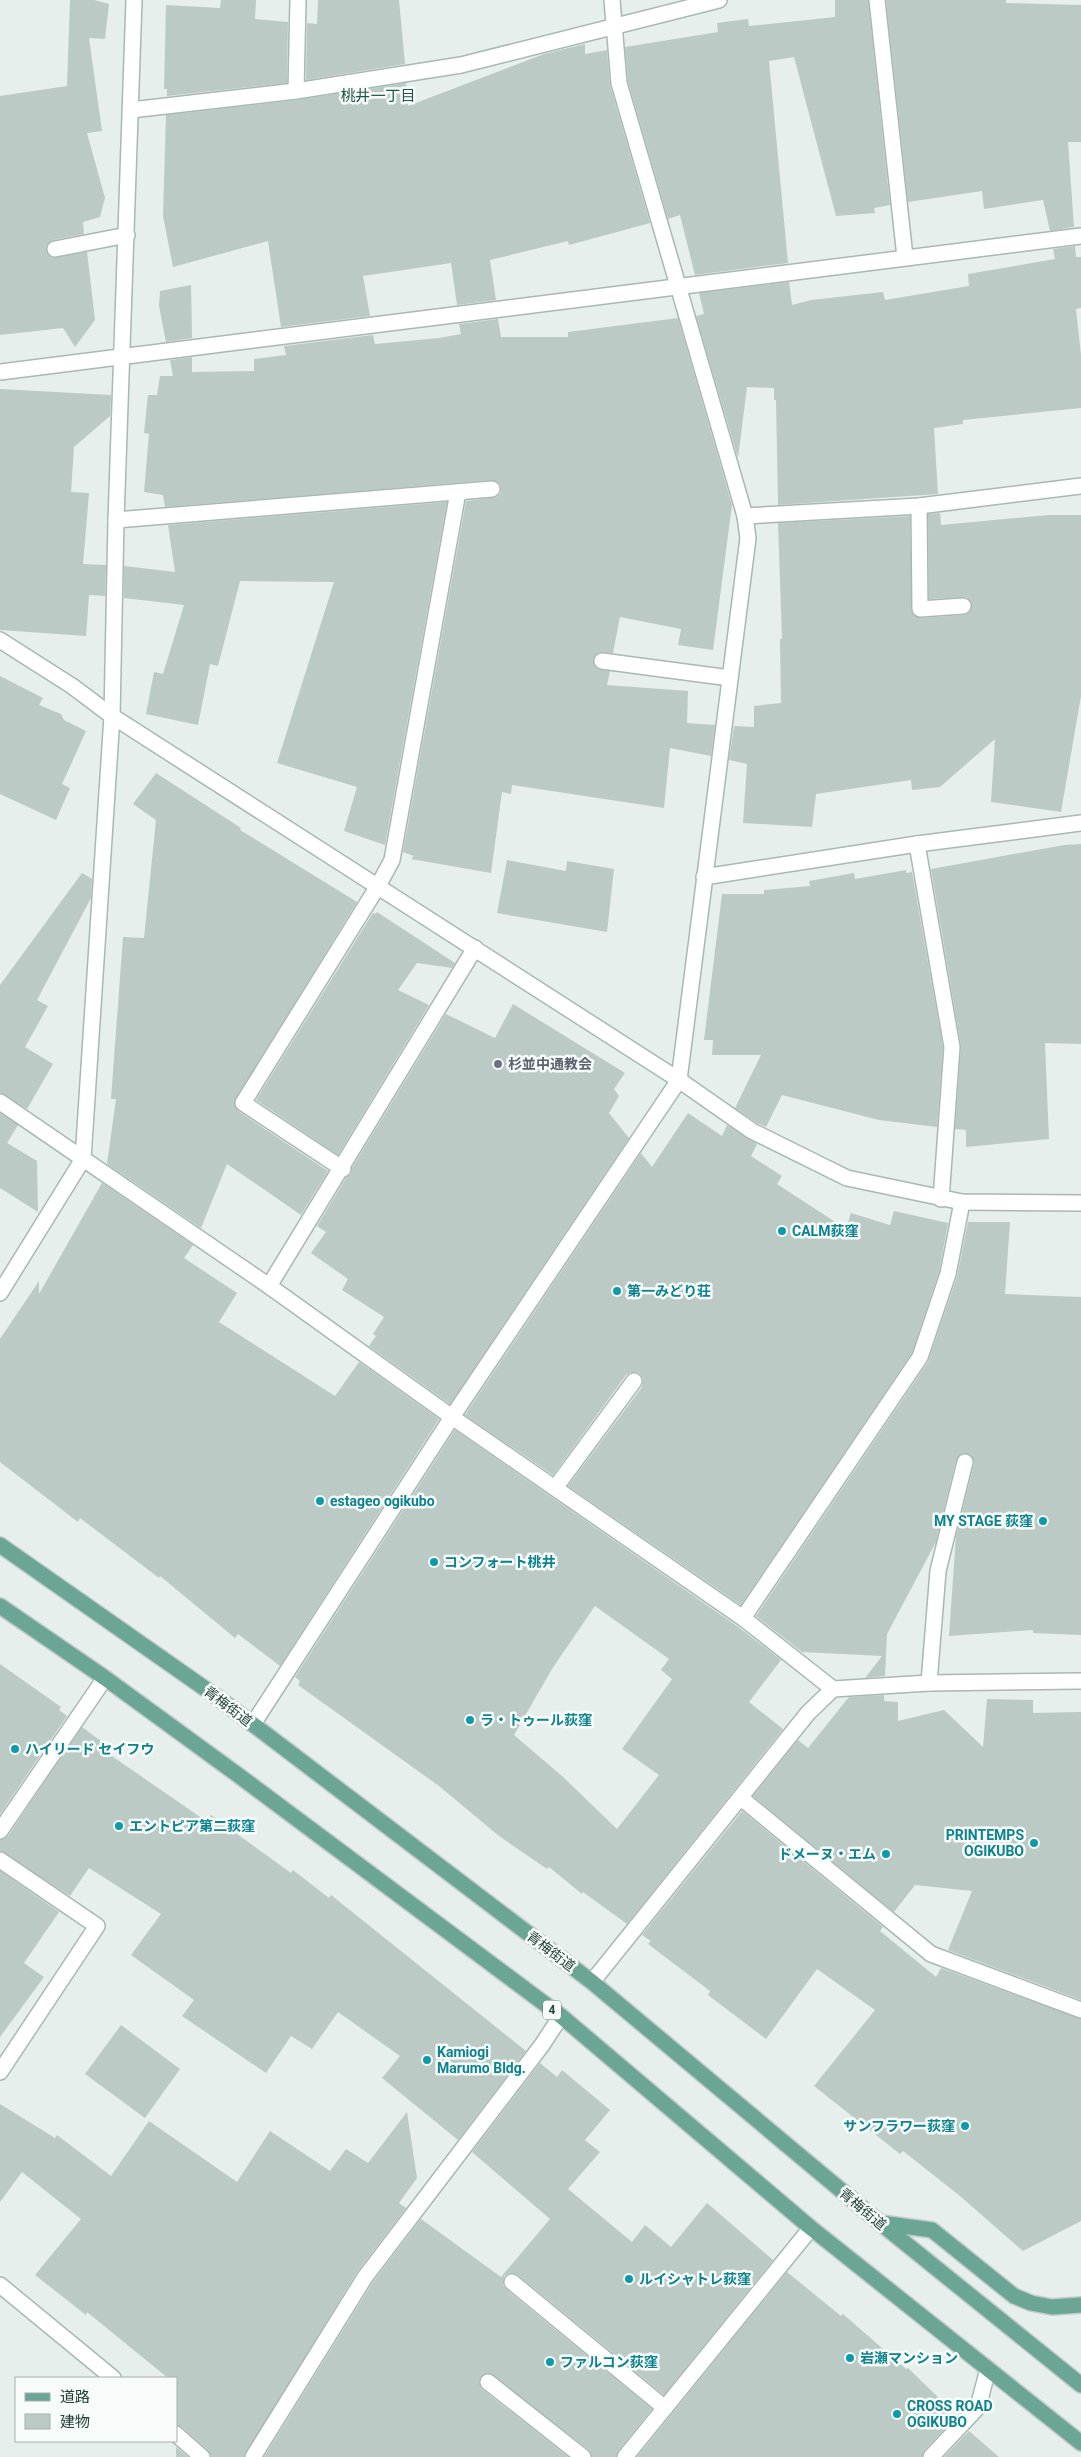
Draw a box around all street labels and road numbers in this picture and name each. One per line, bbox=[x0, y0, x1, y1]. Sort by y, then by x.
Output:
street label: 青梅街道 bbox=[201, 1683, 255, 1729]
street label: 青梅街道 bbox=[524, 1928, 578, 1974]
road number: 4 bbox=[543, 2000, 561, 2020]
street label: 青梅街道 bbox=[836, 2185, 890, 2233]

